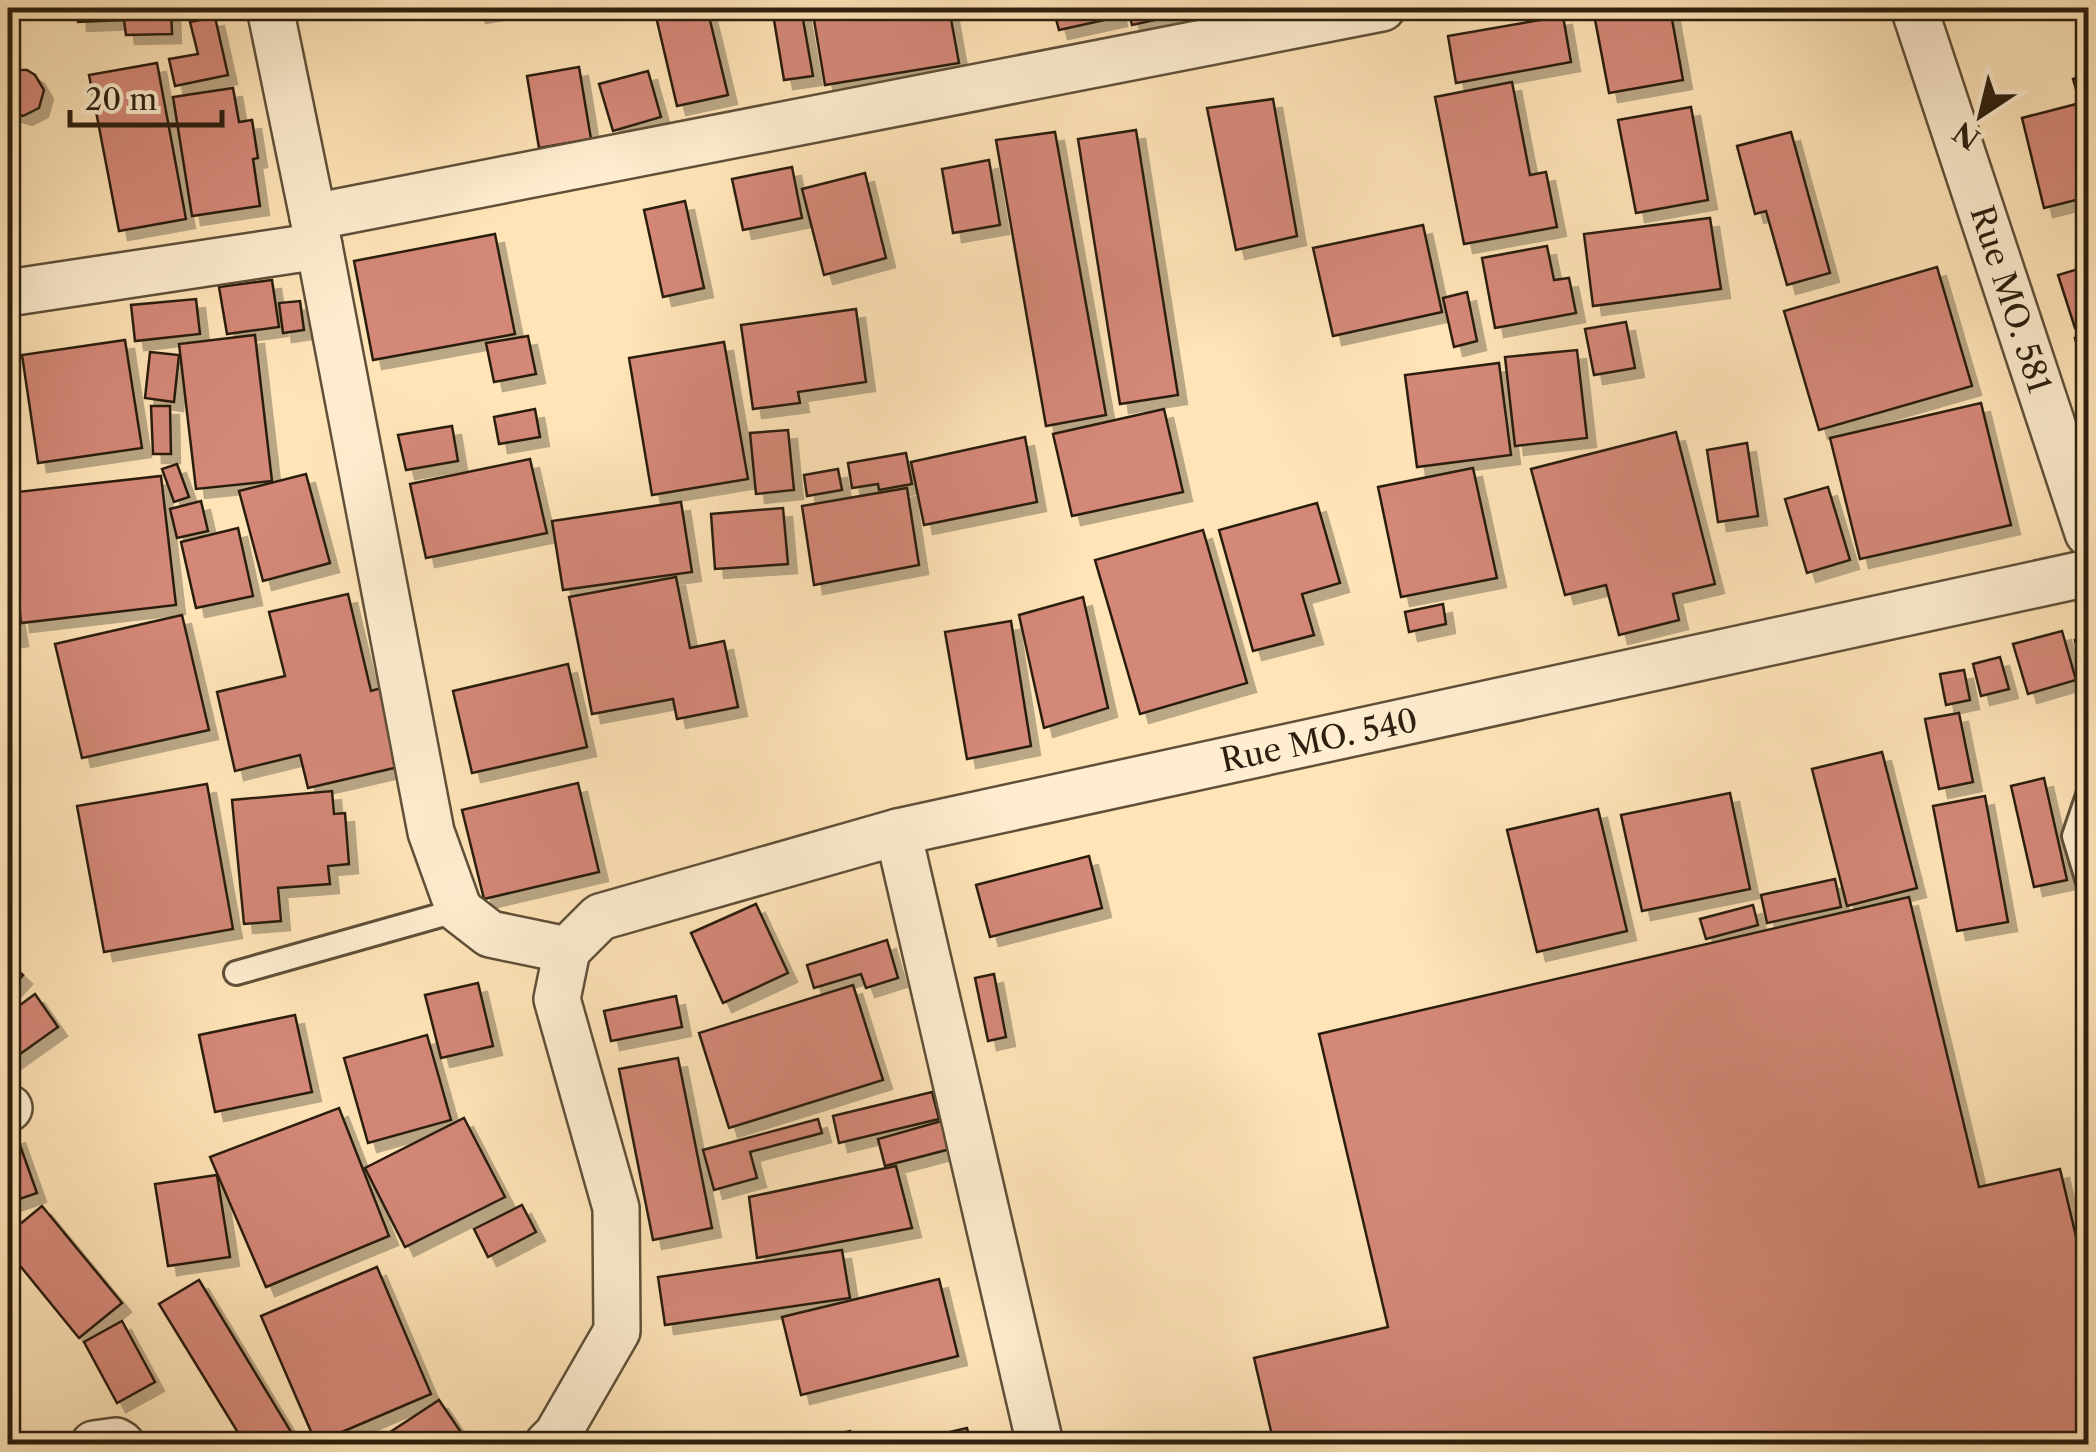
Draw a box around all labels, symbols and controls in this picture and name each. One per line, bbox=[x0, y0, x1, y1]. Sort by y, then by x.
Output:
scale bar bbox=[70, 65, 222, 127]
north arrow bbox=[1931, 65, 2031, 165]
text: 20 m bbox=[85, 81, 157, 118]
text: N bbox=[1947, 115, 1986, 156]
street label: Rue MO. 581 bbox=[1962, 201, 2060, 397]
street label: Rue MO. 540 bbox=[1217, 700, 1421, 780]

